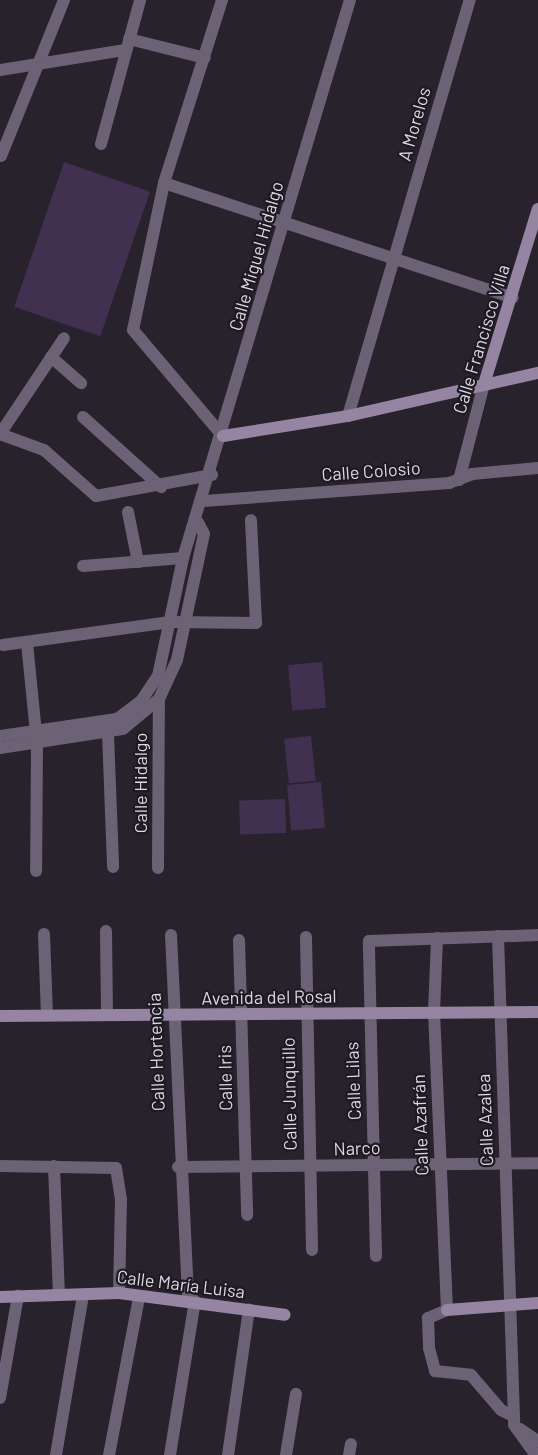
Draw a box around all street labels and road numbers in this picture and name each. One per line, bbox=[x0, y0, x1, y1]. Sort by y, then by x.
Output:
street label: A Morelos bbox=[393, 85, 435, 163]
street label: Calle Miguel Hidalgo bbox=[224, 179, 288, 333]
street label: Calle Francisco Villa bbox=[448, 262, 514, 416]
street label: Calle Colosio bbox=[321, 457, 421, 485]
street label: Calle Hidalgo bbox=[129, 733, 151, 833]
street label: Avenida del Rosal bbox=[201, 985, 337, 1009]
street label: Calle Hortencia bbox=[143, 992, 169, 1112]
street label: Calle Junquillo bbox=[277, 1037, 301, 1151]
street label: Calle Lilas bbox=[341, 1042, 365, 1120]
street label: Calle Iris bbox=[214, 1045, 236, 1111]
street label: Calle Azalea bbox=[473, 1073, 497, 1167]
street label: Calle Azafrán bbox=[407, 1074, 433, 1176]
street label: Narco bbox=[333, 1136, 381, 1160]
street label: Calle María Luisa bbox=[116, 1265, 246, 1303]

